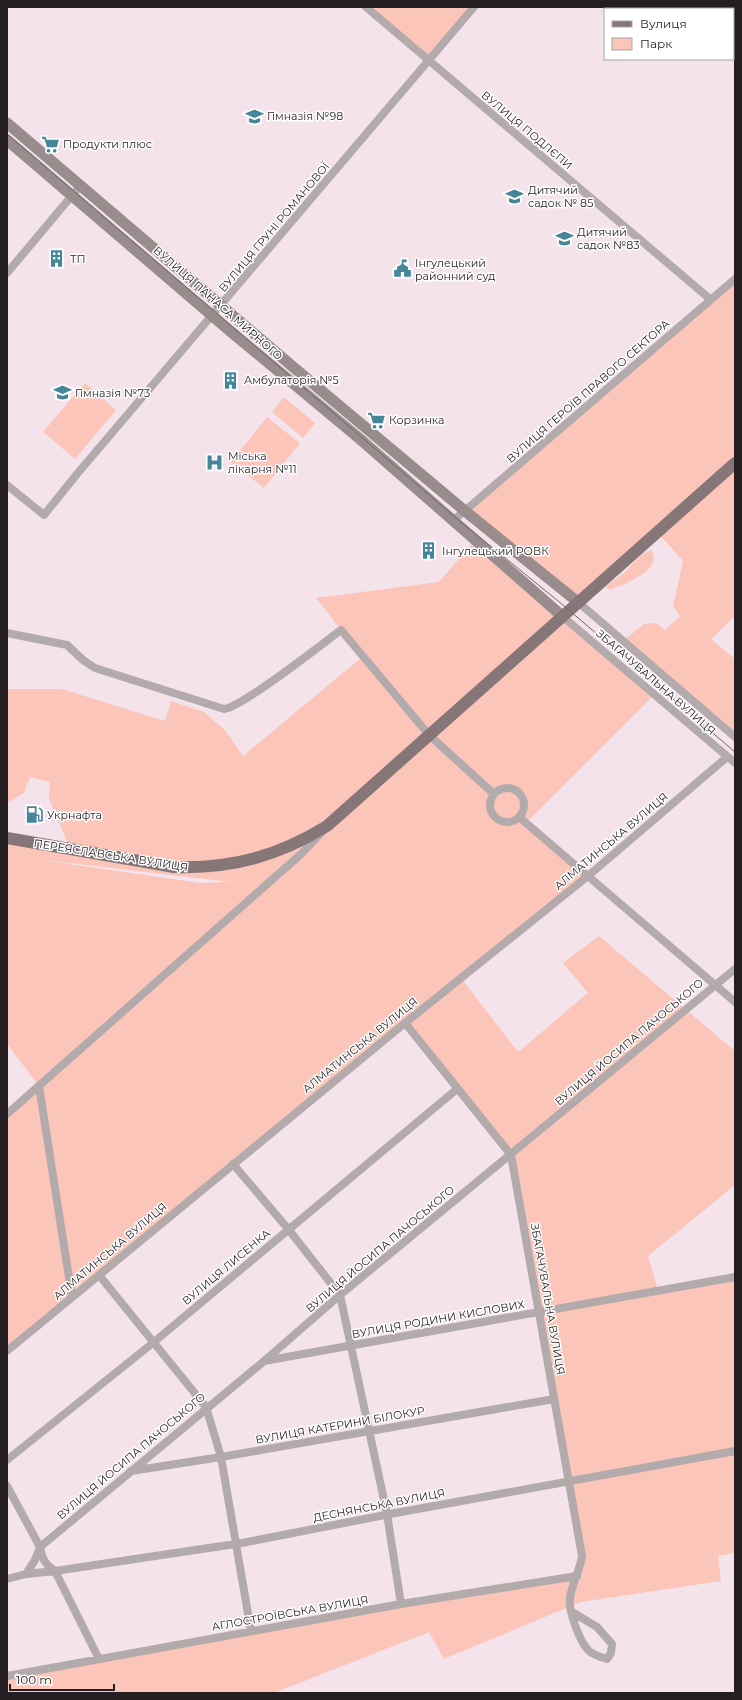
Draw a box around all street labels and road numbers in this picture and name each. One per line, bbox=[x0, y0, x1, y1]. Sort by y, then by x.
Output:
street label: ВУЛИЦЯ ПОДЛЄПИ bbox=[479, 88, 575, 172]
street label: ВУЛИЦЯ ГРУНІ РОМАНОВОЇ bbox=[216, 159, 333, 295]
street label: ВУЛИЦЯ ПАНАСА МИРНОГО bbox=[151, 243, 285, 363]
street label: ВУЛИЦЯ ГЕРОЇВ ПРАВОГО СЕКТОРА bbox=[504, 316, 673, 466]
street label: ЗБАГАЧУВАЛЬНА ВУЛИЦЯ bbox=[593, 626, 719, 738]
street label: АЛМАТИНСЬКА ВУЛИЦЯ bbox=[551, 789, 671, 893]
street label: ПЕРЕЯСЛАВСЬКА ВУЛИЦЯ bbox=[33, 836, 189, 874]
street label: ВУЛИЦЯ ЙОСИПА ПАЧОСЬКОГО bbox=[552, 976, 706, 1108]
street label: АЛМАТИНСЬКА ВУЛИЦЯ bbox=[300, 994, 420, 1096]
street label: ВУЛИЦЯ ЙОСИПА ПАЧОСЬКОГО bbox=[303, 1183, 457, 1315]
street label: АЛМАТИНСЬКА ВУЛИЦЯ bbox=[50, 1199, 170, 1303]
street label: ЗБАГАЧУВАЛЬНА ВУЛИЦЯ bbox=[528, 1222, 568, 1376]
street label: ВУЛИЦЯ ЛИСЕНКА bbox=[179, 1226, 273, 1308]
street label: ВУЛИЦЯ РОДИНИ КИСЛОВИХ bbox=[350, 1297, 526, 1341]
street label: ВУЛИЦЯ ЙОСИПА ПАЧОСЬКОГО bbox=[54, 1390, 208, 1522]
street label: ВУЛИЦЯ КАТЕРИНИ БІЛОКУР bbox=[254, 1403, 426, 1447]
street label: ДЕСНЯНСЬКА ВУЛИЦЯ bbox=[312, 1485, 446, 1525]
street label: АГЛОСТРОЇВСЬКА ВУЛИЦЯ bbox=[211, 1592, 369, 1634]

